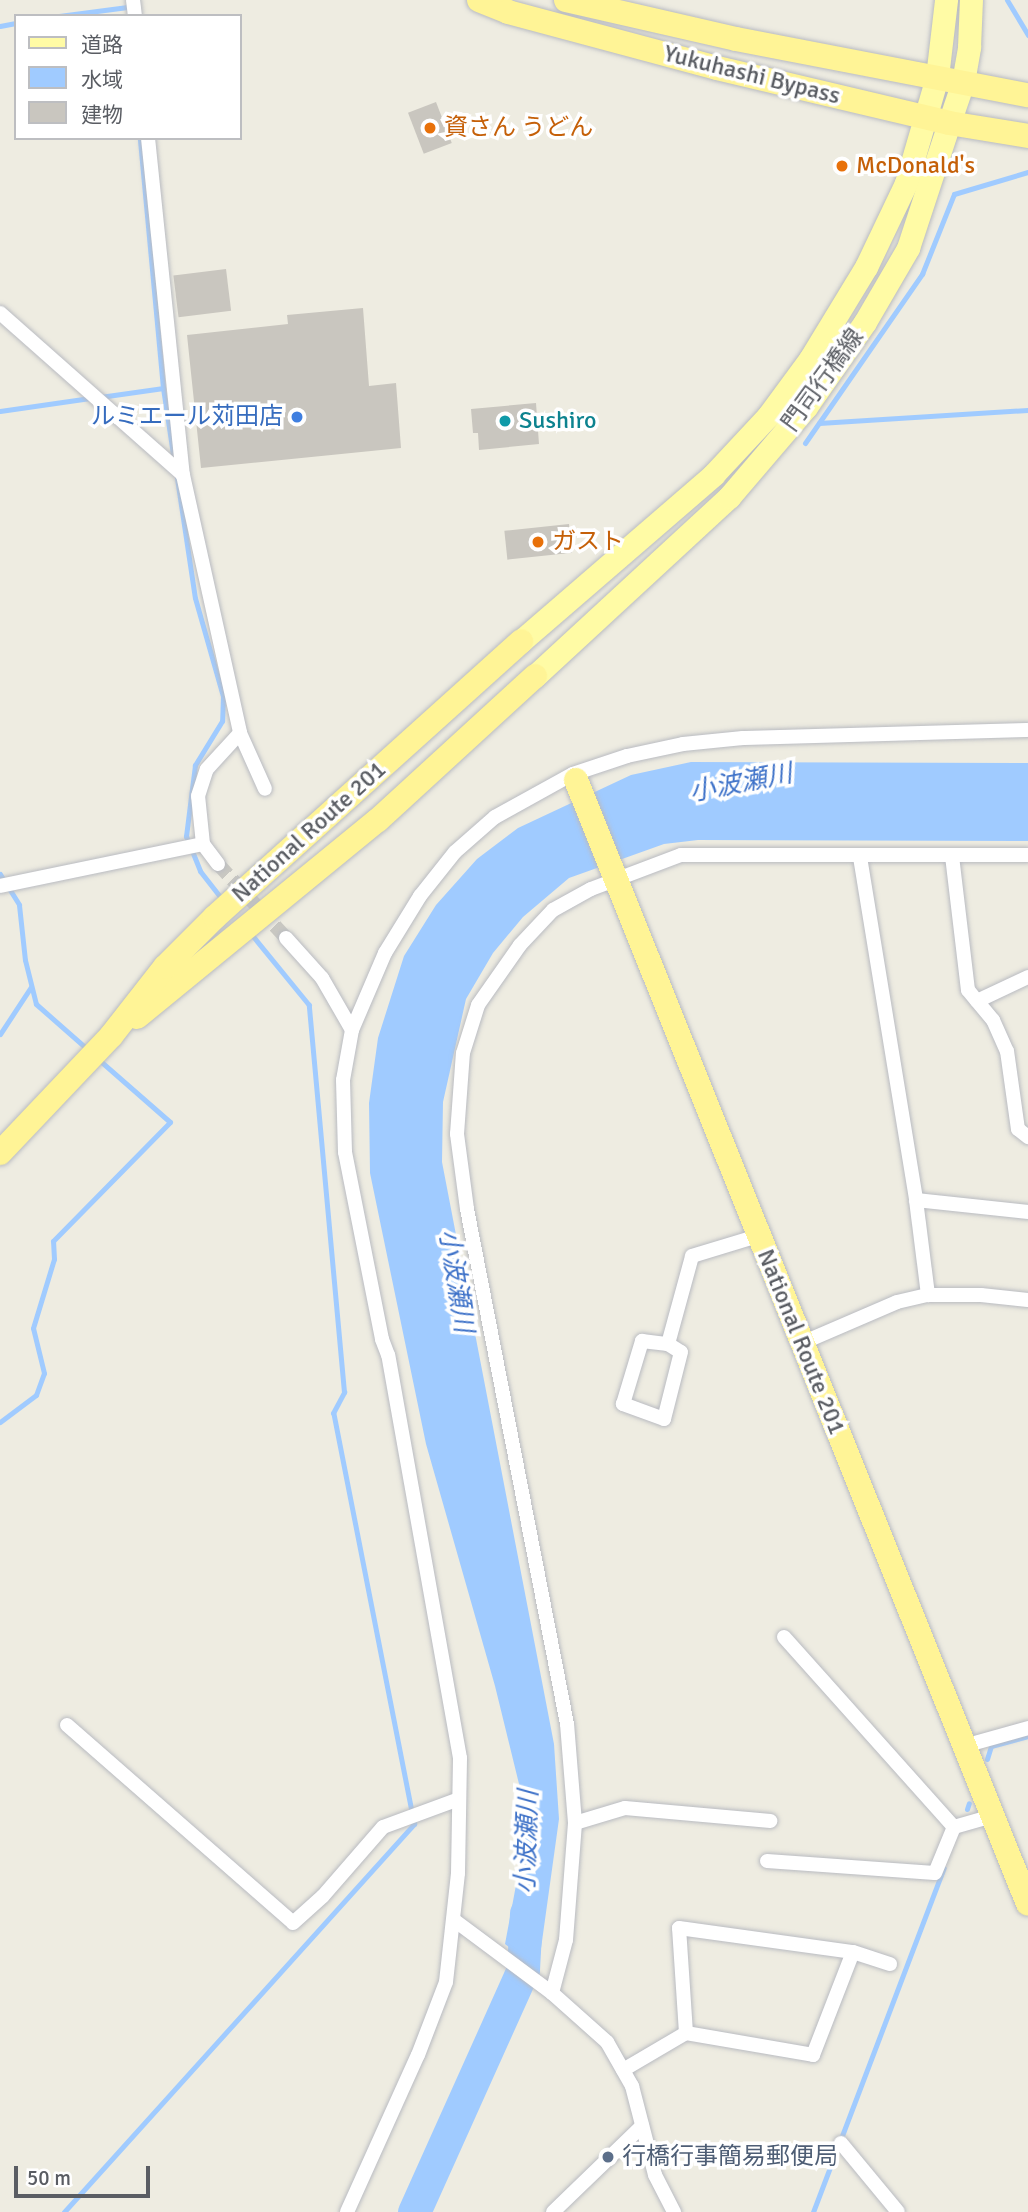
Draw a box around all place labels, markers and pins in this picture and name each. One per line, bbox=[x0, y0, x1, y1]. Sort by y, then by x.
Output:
place label: 資さん うどん bbox=[444, 114, 593, 142]
marker: 資さん うどん bbox=[422, 120, 438, 136]
place label: McDonald's bbox=[856, 152, 975, 180]
marker: McDonald's bbox=[834, 158, 850, 174]
place label: ルミエール苅田店 bbox=[91, 403, 283, 431]
place label: Sushiro bbox=[519, 407, 596, 435]
marker: ルミエール苅田店 bbox=[289, 409, 305, 425]
marker: Sushiro bbox=[497, 413, 513, 429]
place label: ガスト bbox=[552, 528, 624, 556]
marker: ガスト bbox=[530, 534, 546, 550]
place label: 行橋行事簡易郵便局 bbox=[622, 2143, 838, 2171]
marker: 行橋行事簡易郵便局 bbox=[600, 2149, 616, 2165]

